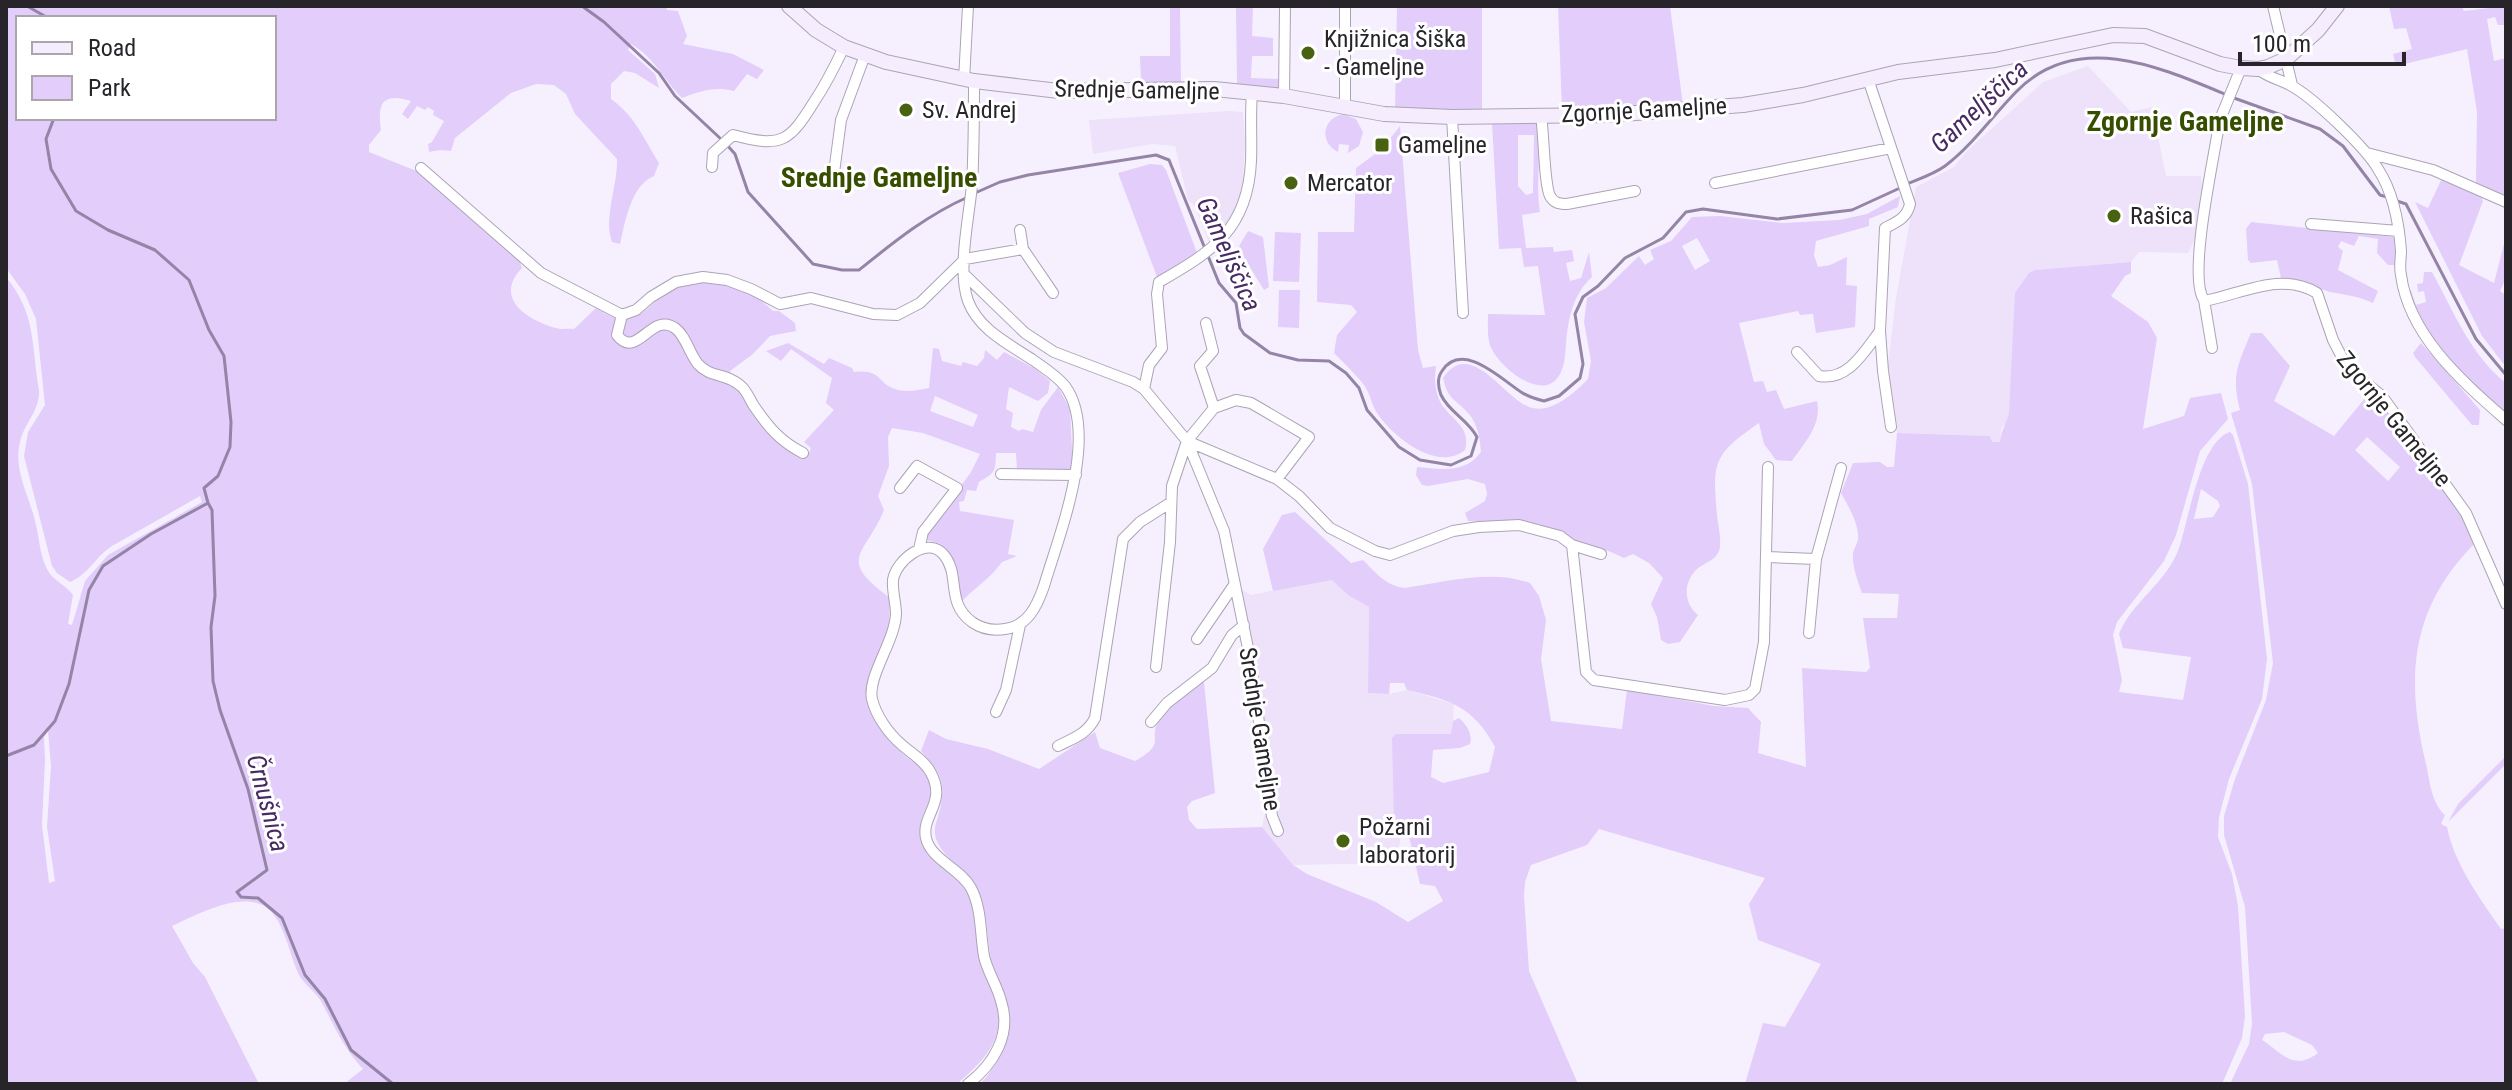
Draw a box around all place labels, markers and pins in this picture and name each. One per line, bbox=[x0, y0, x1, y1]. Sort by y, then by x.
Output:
place label: Knjižnica Šiška - Gameljne bbox=[1324, 25, 1466, 81]
marker: Knjižnica Šiška - Gameljne bbox=[1299, 44, 1317, 62]
place label: Sv. Andrej bbox=[922, 96, 1016, 124]
marker: Sv. Andrej bbox=[897, 101, 915, 119]
place label: Gameljne bbox=[1398, 131, 1487, 159]
marker: Gameljne bbox=[1373, 136, 1391, 154]
place label: Mercator bbox=[1307, 169, 1392, 197]
marker: Mercator bbox=[1282, 174, 1300, 192]
place label: Rašica bbox=[2130, 202, 2193, 230]
marker: Rašica bbox=[2105, 207, 2123, 225]
place label: Požarni laboratorij bbox=[1359, 813, 1455, 869]
marker: Požarni laboratorij bbox=[1334, 832, 1352, 850]

